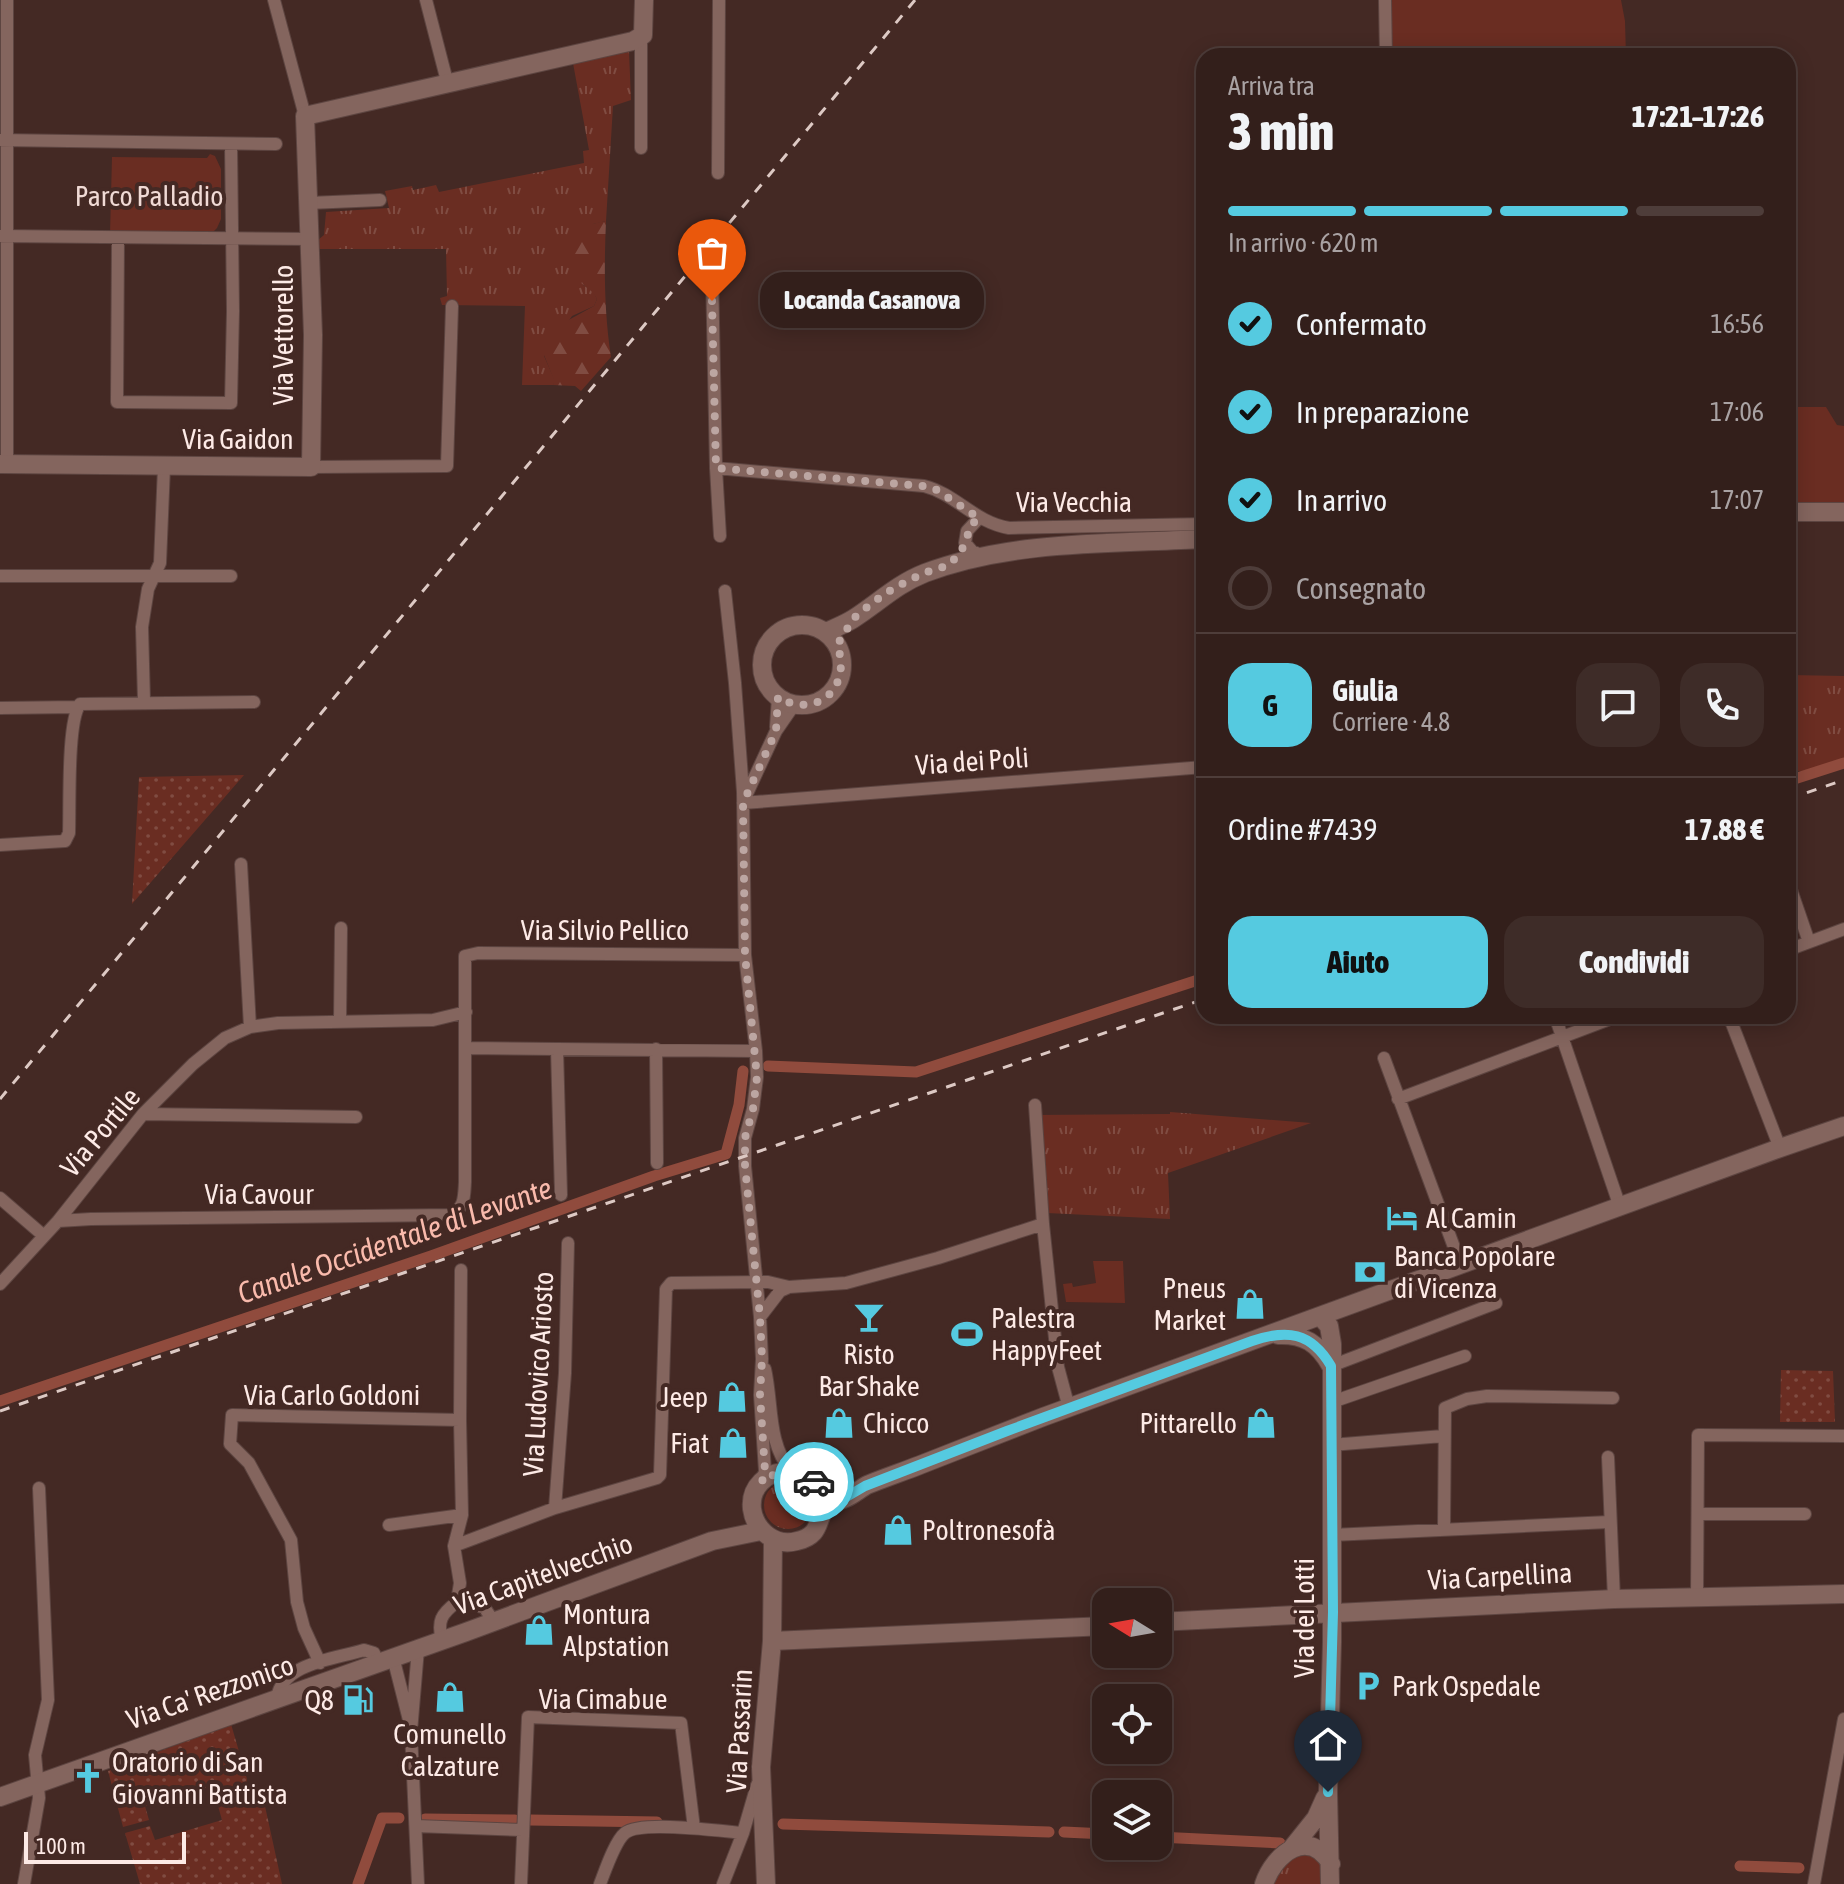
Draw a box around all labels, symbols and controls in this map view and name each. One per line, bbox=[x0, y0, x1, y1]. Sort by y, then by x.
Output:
text: Arriva tra bbox=[1228, 71, 1315, 101]
text: 17:21–17:26 bbox=[1632, 99, 1764, 133]
text: 3 min bbox=[1228, 101, 1334, 161]
park label: Parco Palladio bbox=[75, 180, 223, 212]
pin bbox=[678, 219, 746, 301]
text: In arrivo · 620 m bbox=[1228, 228, 1379, 258]
icon: bag bbox=[690, 231, 734, 275]
street label: Via Vettorello bbox=[267, 265, 299, 405]
callout: Locanda Casanova bbox=[760, 273, 984, 329]
text: Locanda Casanova bbox=[784, 285, 960, 315]
icon: check bbox=[1228, 302, 1272, 346]
text: Confermato bbox=[1296, 307, 1427, 341]
text: 16:56 bbox=[1710, 309, 1764, 339]
icon: check bbox=[1228, 390, 1272, 434]
text: In preparazione bbox=[1296, 395, 1469, 429]
text: 17:06 bbox=[1710, 397, 1764, 427]
street label: Via Gaidon bbox=[182, 423, 294, 455]
icon: check bbox=[1228, 478, 1272, 522]
text: In arrivo bbox=[1296, 483, 1387, 517]
text: 17:07 bbox=[1710, 485, 1764, 515]
street label: Via Vecchia bbox=[1016, 486, 1132, 518]
text: Consegnato bbox=[1296, 571, 1426, 605]
button: chat bbox=[1576, 663, 1660, 747]
button: phone bbox=[1680, 663, 1764, 747]
text: Giulia bbox=[1332, 673, 1398, 707]
text: G bbox=[1262, 688, 1278, 722]
text: Corriere · 4.8 bbox=[1332, 707, 1450, 737]
street label: Via dei Poli bbox=[914, 741, 1030, 781]
text: Ordine #7439 bbox=[1228, 812, 1377, 846]
text: 17.88 € bbox=[1685, 812, 1764, 846]
street label: Via Silvio Pellico bbox=[521, 914, 689, 946]
button: Aiuto bbox=[1228, 916, 1488, 1008]
button: Condividi bbox=[1504, 916, 1764, 1008]
street label: Via Portile bbox=[54, 1081, 146, 1183]
water label: Canale Occidentale di Levante bbox=[233, 1170, 556, 1310]
street label: Via Cavour bbox=[205, 1178, 314, 1210]
hotel icon: Al Camin bbox=[1385, 1201, 1419, 1235]
place label: Al Camin bbox=[1426, 1202, 1517, 1234]
place label: Banca Popolare di Vicenza bbox=[1394, 1240, 1556, 1304]
bank icon: Banca Popolare di Vicenza bbox=[1353, 1255, 1387, 1289]
street label: Via Ludovico Ariosto bbox=[517, 1271, 559, 1477]
place label: Pneus Market bbox=[1153, 1272, 1226, 1336]
shop icon: Pneus Market bbox=[1233, 1287, 1267, 1321]
bar icon: Risto Bar Shake bbox=[852, 1300, 886, 1334]
place label: Palestra HappyFeet bbox=[991, 1302, 1102, 1366]
sports icon: Palestra HappyFeet bbox=[950, 1317, 984, 1351]
place label: Risto Bar Shake bbox=[818, 1338, 920, 1402]
street label: Via Carlo Goldoni bbox=[244, 1379, 420, 1411]
shop icon: Jeep bbox=[715, 1380, 749, 1414]
place label: Jeep bbox=[660, 1381, 708, 1413]
shop icon: Chicco bbox=[822, 1406, 856, 1440]
shop icon: Pittarello bbox=[1244, 1406, 1278, 1440]
place label: Chicco bbox=[863, 1407, 930, 1439]
place label: Pittarello bbox=[1140, 1407, 1237, 1439]
shop icon: Fiat bbox=[716, 1426, 750, 1460]
place label: Fiat bbox=[670, 1427, 709, 1459]
courier bbox=[774, 1442, 854, 1522]
icon: car bbox=[792, 1460, 836, 1504]
shop icon: Poltronesofà bbox=[881, 1513, 915, 1547]
place label: Poltronesofà bbox=[922, 1514, 1056, 1546]
street label: Via Capitelvecchio bbox=[449, 1527, 637, 1621]
street label: Via Carpellina bbox=[1427, 1556, 1573, 1596]
street label: Via dei Lotti bbox=[1288, 1558, 1320, 1678]
north arrow bbox=[1092, 1588, 1172, 1668]
map controls bbox=[1092, 1588, 1172, 1860]
place label: Montura Alpstation bbox=[563, 1598, 670, 1662]
shop icon: Montura Alpstation bbox=[522, 1613, 556, 1647]
street label: Via Ca' Rezzonico bbox=[122, 1648, 298, 1736]
street label: Via Passarin bbox=[720, 1668, 758, 1794]
parking icon: Park Ospedale bbox=[1351, 1669, 1385, 1703]
place label: Park Ospedale bbox=[1392, 1670, 1541, 1702]
shop icon: Comunello Calzature bbox=[433, 1680, 467, 1714]
fuel station icon: Q8 bbox=[341, 1683, 375, 1717]
street label: Via Cimabue bbox=[539, 1683, 667, 1715]
place label: Q8 bbox=[304, 1684, 334, 1716]
button: locate bbox=[1092, 1684, 1172, 1764]
pin bbox=[1294, 1710, 1362, 1792]
place label: Comunello Calzature bbox=[393, 1718, 507, 1782]
icon: home bbox=[1306, 1722, 1350, 1766]
place label: Oratorio di San Giovanni Battista bbox=[112, 1746, 288, 1810]
church icon: Oratorio di San Giovanni Battista bbox=[71, 1761, 105, 1795]
button: layers bbox=[1092, 1780, 1172, 1860]
scale bar bbox=[24, 1828, 186, 1864]
text: 100 m bbox=[36, 1833, 86, 1859]

